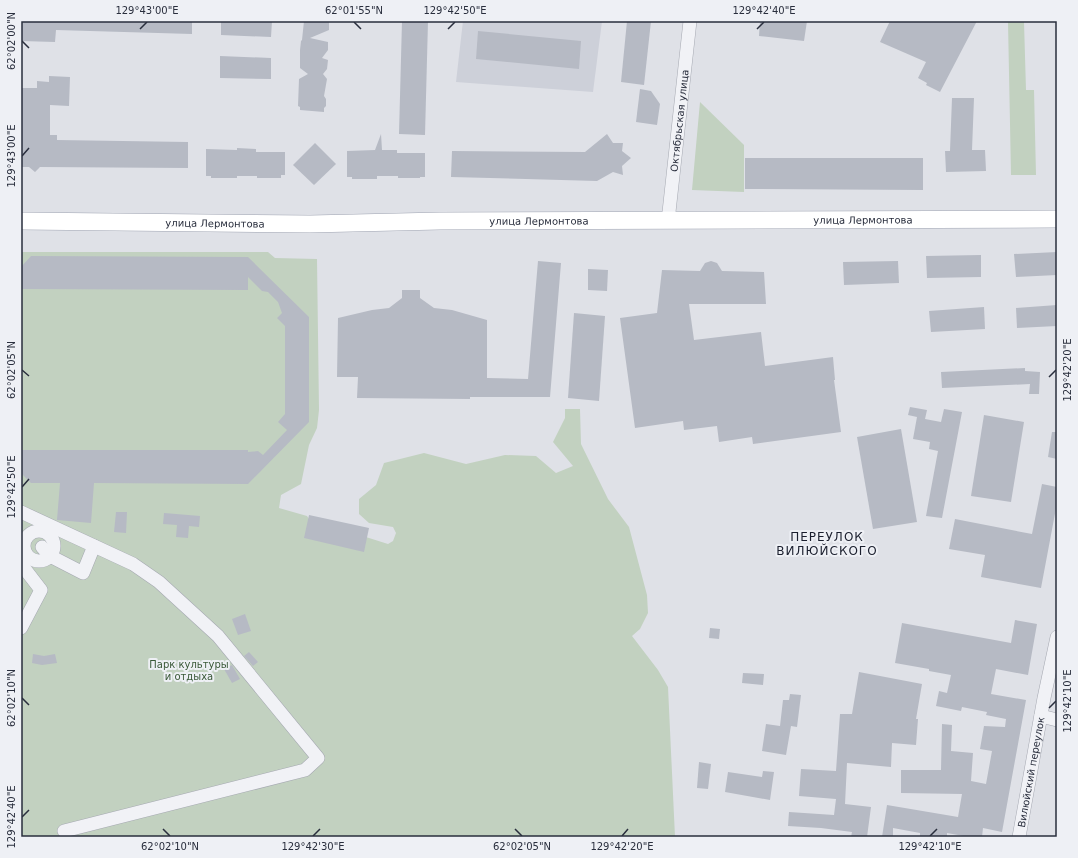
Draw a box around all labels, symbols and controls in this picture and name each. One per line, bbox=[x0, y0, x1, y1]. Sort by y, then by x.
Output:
text: 129°43'00"E bbox=[115, 5, 179, 16]
text: 62°01'55"N bbox=[325, 5, 383, 16]
text: 129°42'50"E bbox=[423, 5, 487, 16]
text: 129°42'40"E bbox=[732, 5, 796, 16]
text: 62°02'00"N bbox=[6, 12, 17, 70]
street label: Октябрьская улица bbox=[668, 69, 690, 172]
text: 129°43'00"E bbox=[6, 124, 17, 188]
street label: улица Лермонтова bbox=[813, 214, 913, 225]
street label: улица Лермонтова bbox=[489, 215, 589, 226]
street label: улица Лермонтова bbox=[165, 217, 265, 229]
text: 129°42'20"E bbox=[1062, 338, 1073, 402]
text: 62°02'05"N bbox=[6, 341, 17, 399]
text: 129°42'50"E bbox=[6, 455, 17, 519]
district label: ПЕРЕУЛОК ВИЛЮЙСКОГО bbox=[776, 530, 878, 558]
park label: Парк культуры и отдыха bbox=[149, 659, 229, 682]
text: 62°02'10"N bbox=[6, 669, 17, 727]
text: 129°42'10"E bbox=[1062, 669, 1073, 733]
street label: Вилюйский переулок bbox=[1015, 716, 1046, 828]
text: 129°42'40"E bbox=[6, 785, 17, 849]
text: 62°02'10"N bbox=[141, 841, 199, 852]
text: 129°42'30"E bbox=[281, 841, 345, 852]
text: 62°02'05"N bbox=[493, 841, 551, 852]
text: 129°42'20"E bbox=[590, 841, 654, 852]
text: 129°42'10"E bbox=[898, 841, 962, 852]

